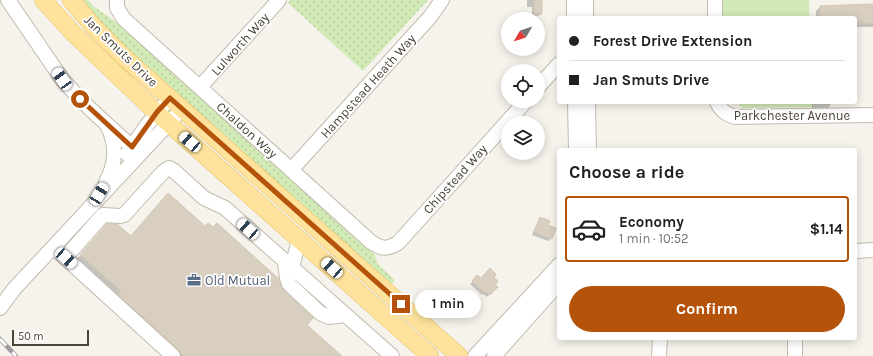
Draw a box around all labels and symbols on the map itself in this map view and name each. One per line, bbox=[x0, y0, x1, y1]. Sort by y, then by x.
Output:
street label: Lulworth Way bbox=[208, 10, 272, 78]
street label: Jan Smuts Drive bbox=[81, 12, 161, 90]
north arrow bbox=[501, 12, 545, 56]
street label: Hampstead Heath Way bbox=[317, 31, 419, 141]
car bbox=[50, 66, 74, 92]
route start bbox=[71, 90, 89, 108]
street label: Chaldon Way bbox=[213, 99, 281, 161]
street label: Parkchester Avenue bbox=[734, 108, 851, 123]
car bbox=[177, 130, 203, 154]
street label: Chipstead Way bbox=[420, 141, 490, 217]
car bbox=[88, 181, 110, 207]
car bbox=[235, 217, 261, 241]
car bbox=[53, 246, 79, 270]
car bbox=[319, 256, 345, 280]
office icon: Old Mutual bbox=[186, 272, 202, 288]
place label: Old Mutual bbox=[205, 273, 270, 288]
callout: 1 min bbox=[415, 290, 481, 318]
route end bbox=[392, 295, 410, 313]
scale bar bbox=[12, 328, 89, 347]

